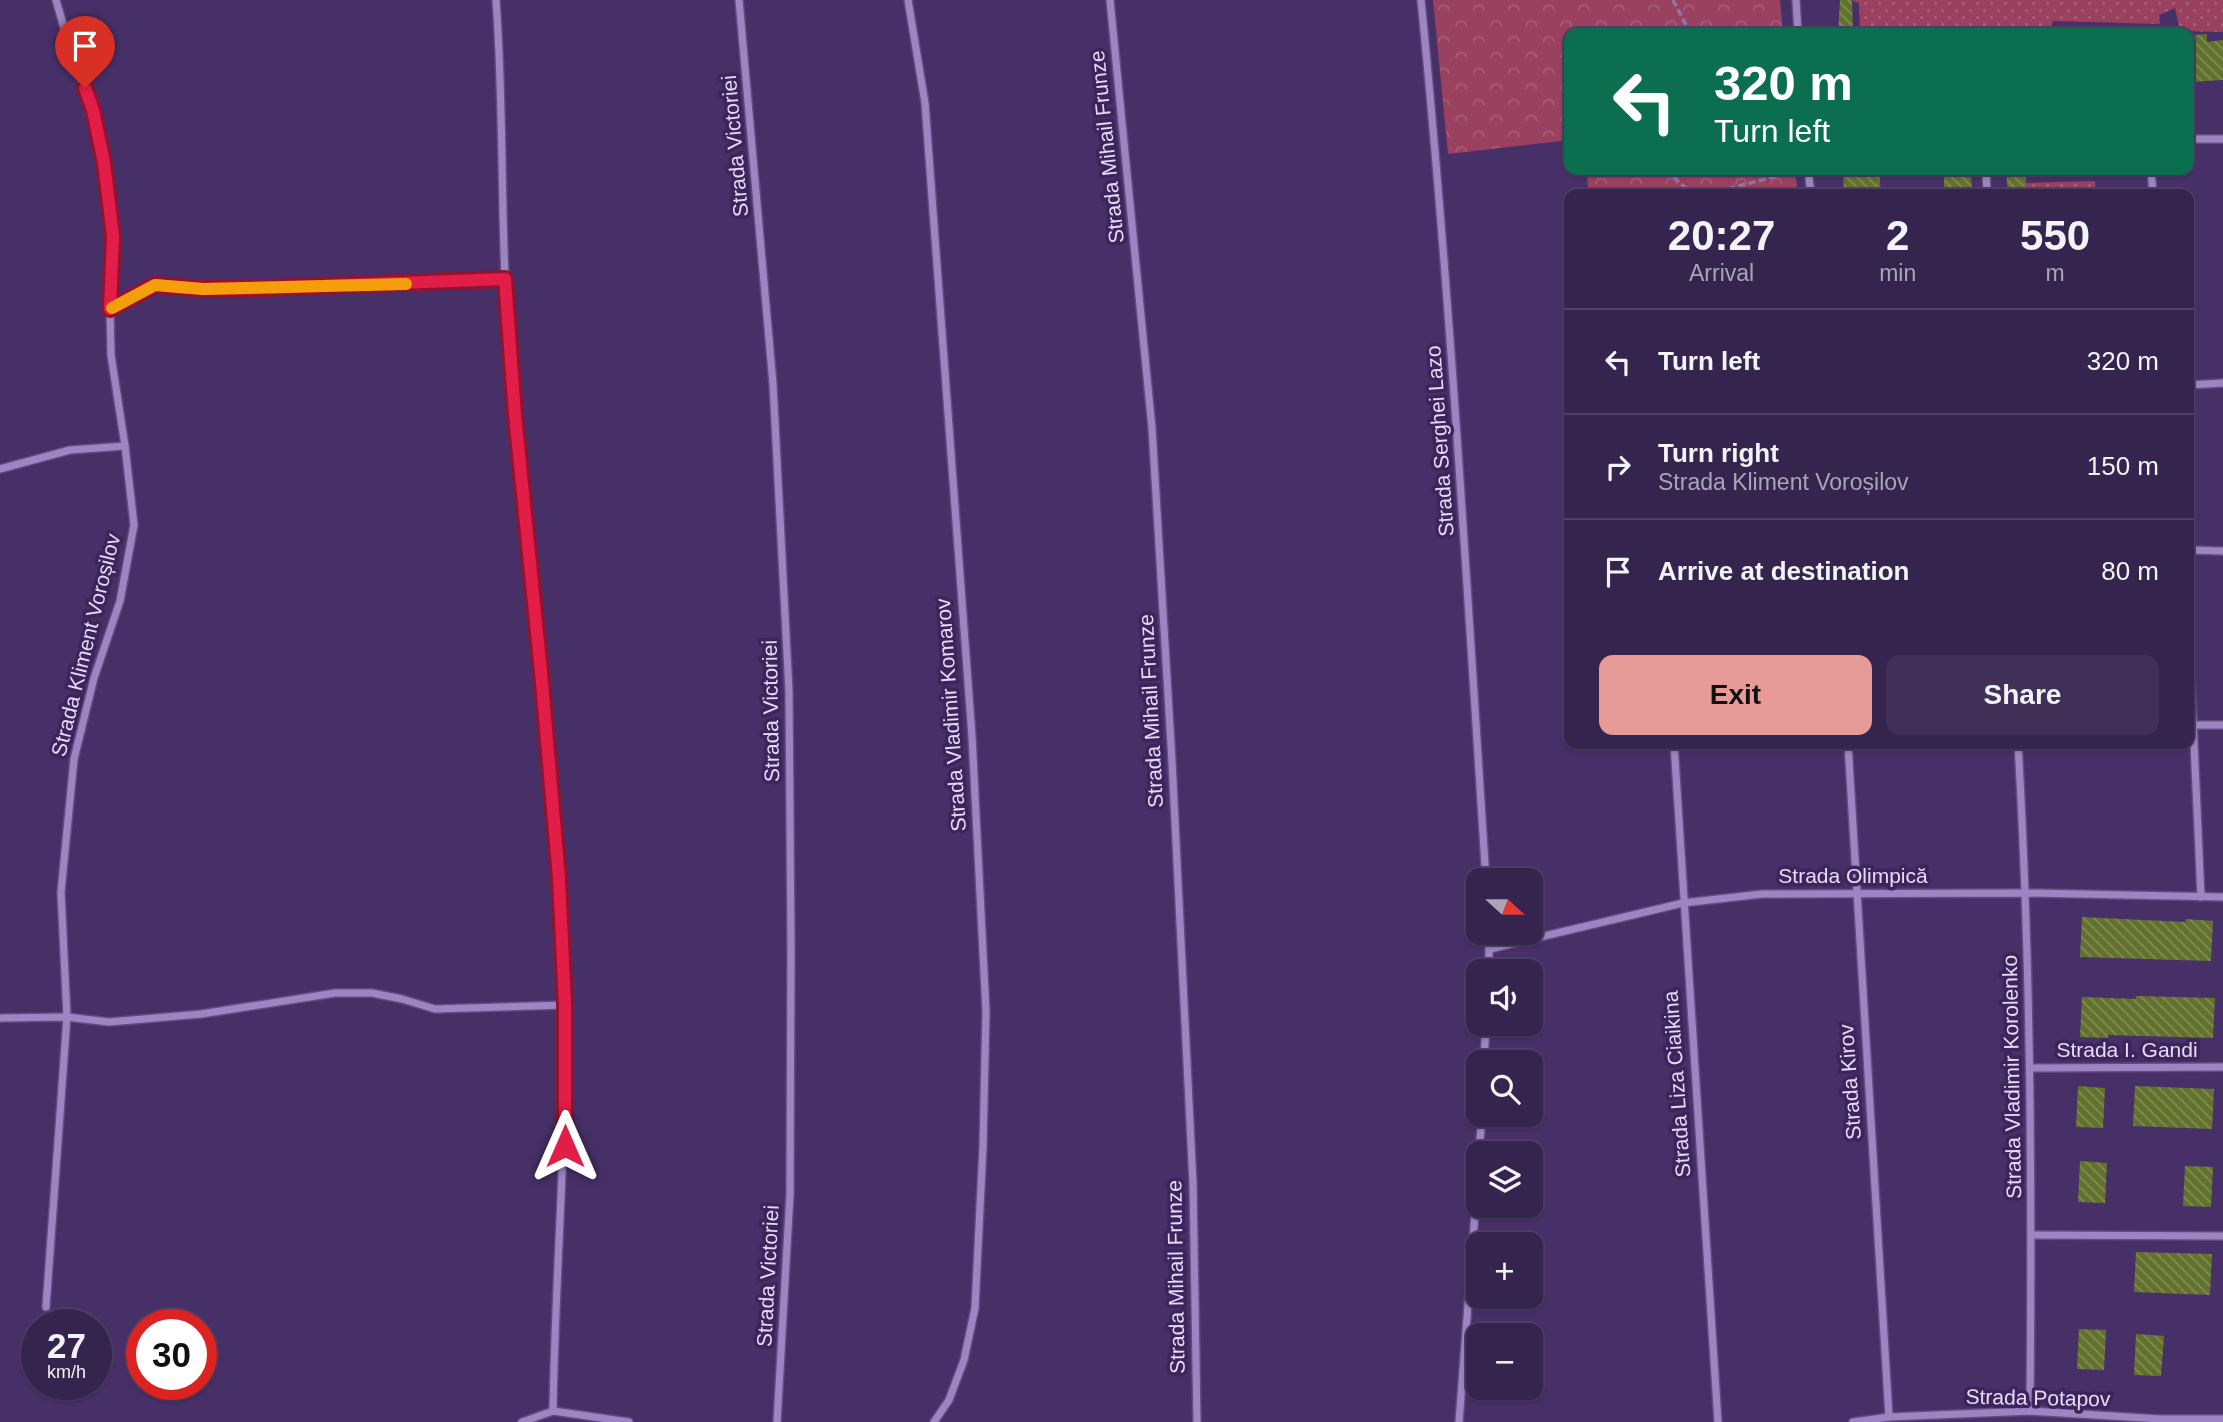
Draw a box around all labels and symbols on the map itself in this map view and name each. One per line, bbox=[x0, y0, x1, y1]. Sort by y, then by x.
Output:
pin bbox=[55, 16, 115, 88]
street label: Strada Mihail Frunze bbox=[1085, 50, 1128, 245]
street label: Strada Victoriei bbox=[717, 74, 752, 218]
street label: Strada Serghei Lazo bbox=[1421, 345, 1458, 537]
street label: Strada Kliment Voroșilov bbox=[47, 531, 124, 759]
street label: Strada Vladimir Komarov bbox=[931, 597, 970, 832]
street label: Strada Mihail Frunze bbox=[1134, 614, 1167, 808]
street label: Strada Victoriei bbox=[758, 640, 783, 782]
street label: Strada Olimpică bbox=[1778, 864, 1928, 887]
north arrow bbox=[1466, 868, 1544, 945]
street label: Strada Vladimir Korolenko bbox=[1998, 955, 2025, 1199]
street label: Strada Liza Ciaikina bbox=[1658, 990, 1694, 1178]
street label: Strada Kirov bbox=[1834, 1023, 1865, 1140]
street label: Strada I. Gandi bbox=[2056, 1038, 2198, 1061]
position arrow bbox=[528, 1109, 602, 1183]
street label: Strada Mihail Frunze bbox=[1162, 1180, 1189, 1374]
street label: Strada Victoriei bbox=[752, 1204, 783, 1347]
speed limit sign: 30 bbox=[126, 1309, 217, 1400]
street label: Strada Potapov bbox=[1965, 1385, 2111, 1410]

